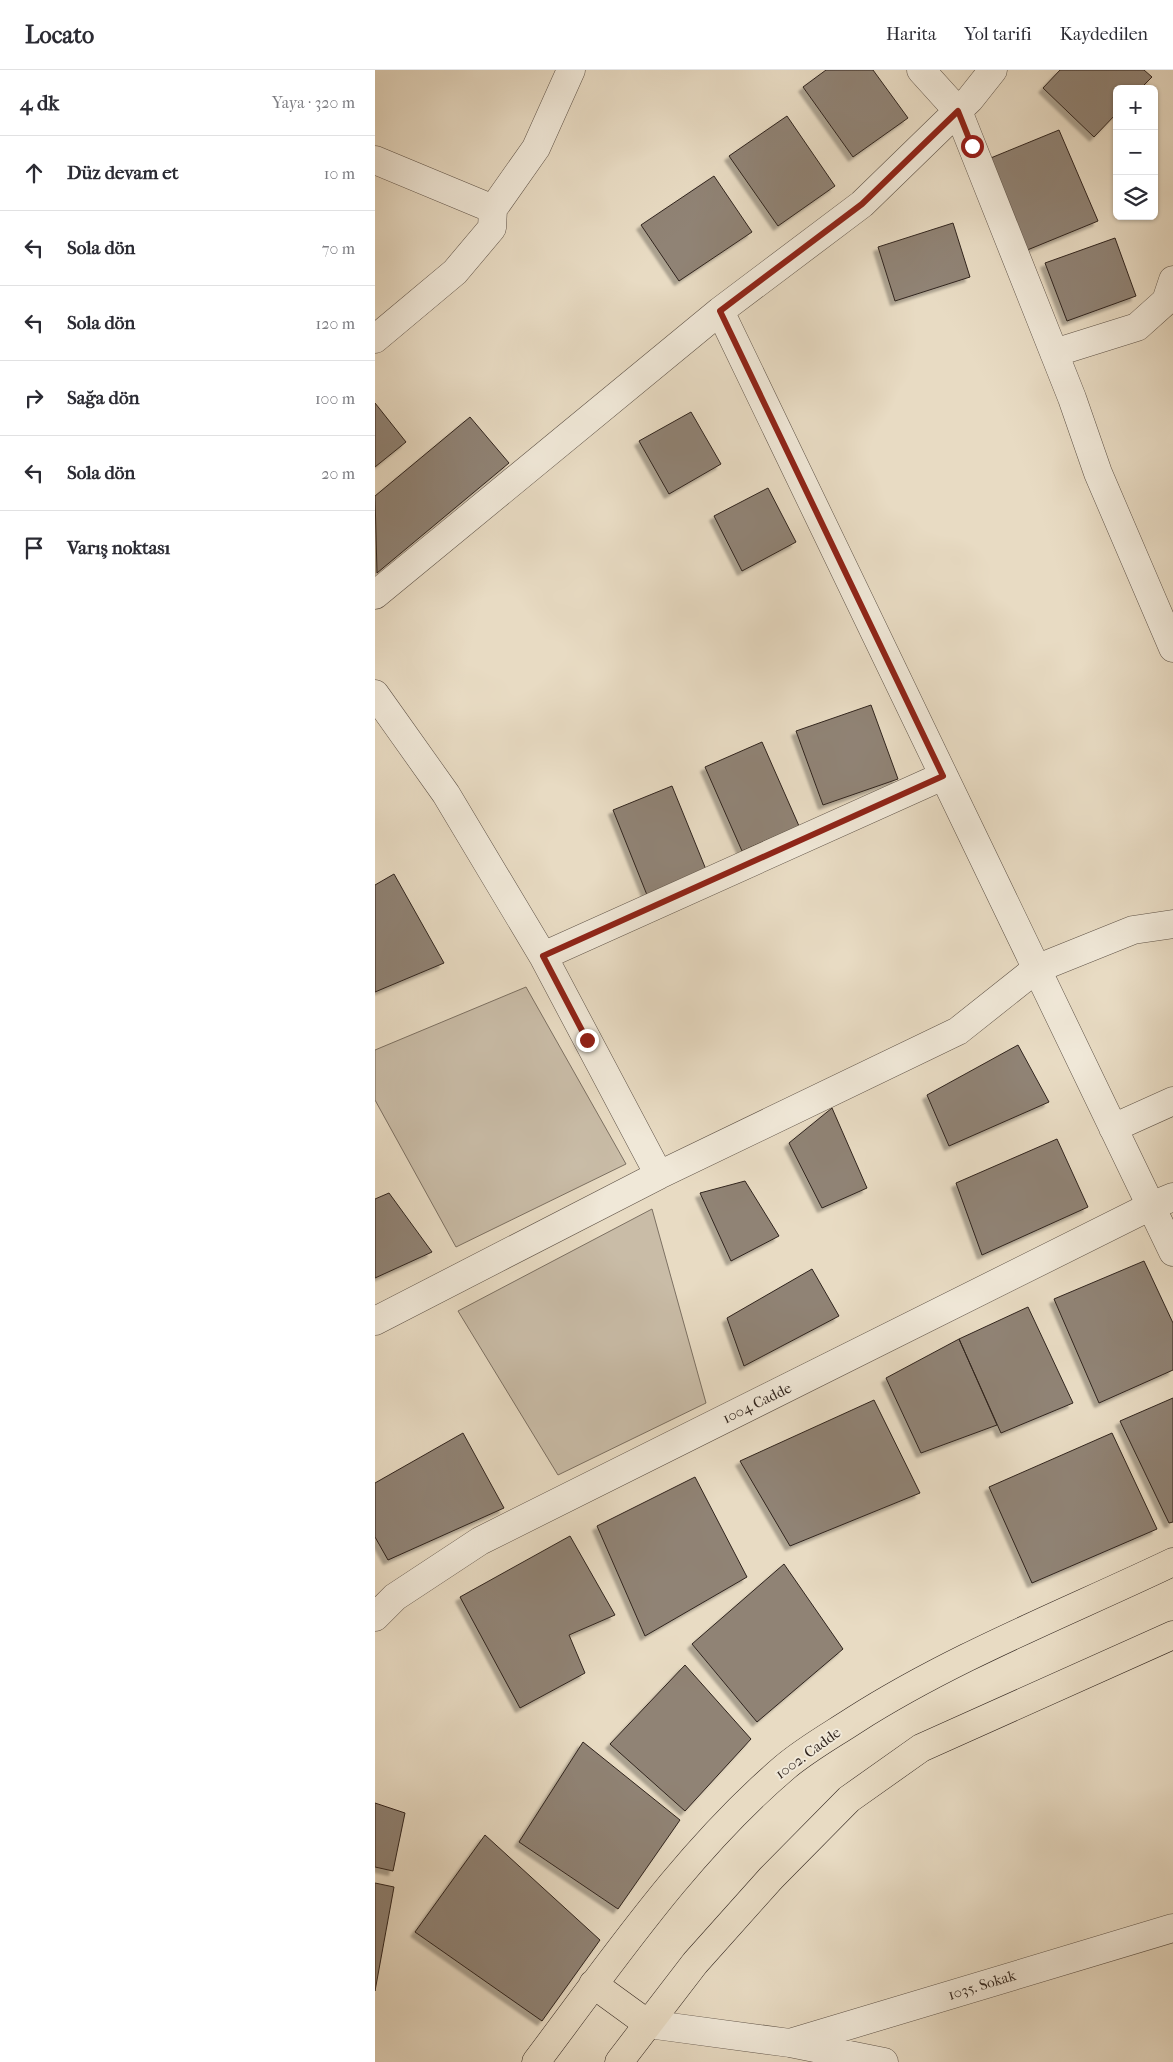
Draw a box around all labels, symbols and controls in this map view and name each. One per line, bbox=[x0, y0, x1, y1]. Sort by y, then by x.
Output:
text: Locato bbox=[25, 21, 94, 49]
text: Harita bbox=[886, 24, 936, 45]
text: Yol tarifi bbox=[964, 24, 1032, 45]
text: Kaydedilen bbox=[1060, 24, 1148, 45]
map controls bbox=[1113, 85, 1158, 220]
button: + bbox=[1113, 85, 1158, 130]
text: 4 dk bbox=[20, 91, 59, 115]
text: Yaya · 320 m bbox=[272, 93, 355, 112]
button: − bbox=[1113, 130, 1158, 175]
route start bbox=[961, 135, 984, 158]
icon: ahead bbox=[20, 159, 48, 187]
text: Düz devam et bbox=[67, 162, 178, 184]
text: 10 m bbox=[324, 164, 355, 183]
button: layers bbox=[1113, 175, 1158, 220]
icon: left bbox=[20, 234, 48, 262]
text: Sola dön bbox=[67, 237, 135, 259]
text: 70 m bbox=[322, 239, 355, 258]
icon: left bbox=[20, 309, 48, 337]
text: Sola dön bbox=[67, 312, 135, 334]
text: 120 m bbox=[316, 314, 355, 333]
icon: right bbox=[20, 384, 48, 412]
text: Sağa dön bbox=[67, 387, 140, 409]
text: 100 m bbox=[315, 389, 355, 408]
icon: left bbox=[20, 459, 48, 487]
text: Sola dön bbox=[67, 462, 135, 484]
text: 20 m bbox=[321, 464, 355, 483]
icon: arrive bbox=[20, 534, 48, 562]
text: Varış noktası bbox=[67, 537, 170, 559]
route end bbox=[576, 1029, 599, 1052]
street label: 1004 Cadde bbox=[720, 1378, 795, 1427]
street label: 1002. Cadde bbox=[772, 1723, 845, 1783]
street label: 1035. Sokak bbox=[946, 1966, 1018, 2004]

